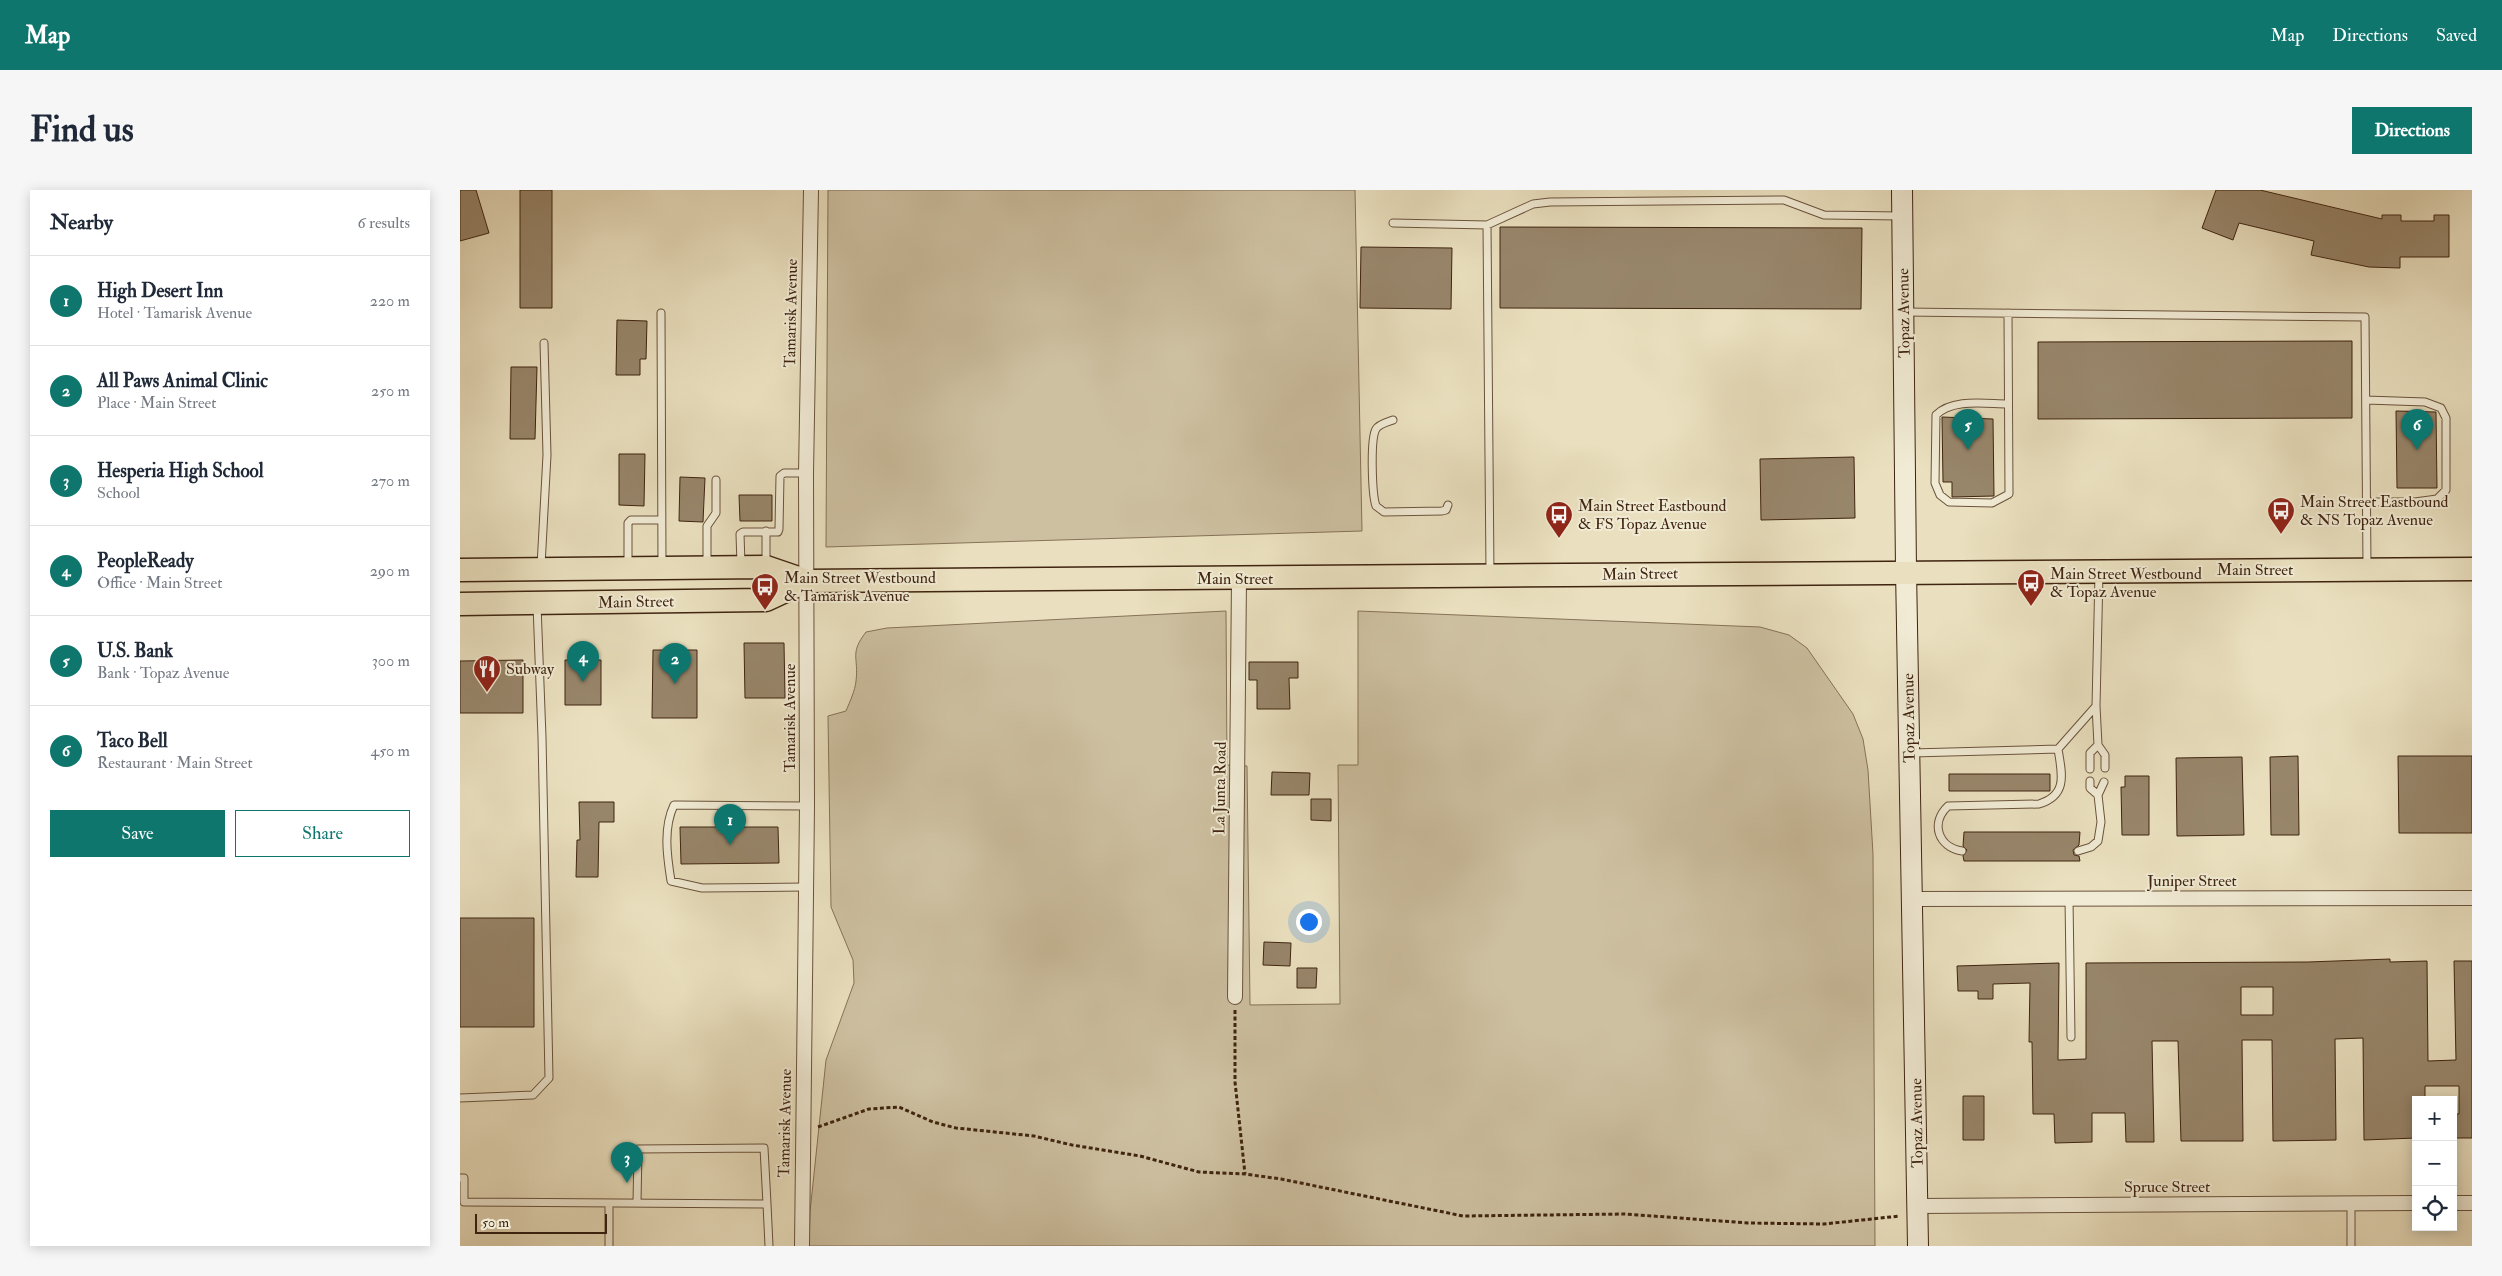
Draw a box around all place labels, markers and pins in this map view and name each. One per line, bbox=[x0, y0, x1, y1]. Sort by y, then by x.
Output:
pin: 5 bbox=[1952, 409, 1984, 450]
pin: 6 bbox=[2401, 409, 2433, 450]
place label: Main Street Eastbound & NS Topaz Avenue bbox=[2300, 492, 2449, 531]
place label: Main Street Eastbound & FS Topaz Avenue bbox=[1578, 496, 1727, 535]
bus stop icon: Main Street Eastbound & NS Topaz Avenue bbox=[2266, 496, 2296, 535]
bus stop icon: Main Street Eastbound & FS Topaz Avenue bbox=[1544, 500, 1574, 539]
place label: Main Street Westbound & Topaz Avenue bbox=[2050, 564, 2202, 603]
place label: Main Street Westbound & Tamarisk Avenue bbox=[784, 568, 936, 606]
bus stop icon: Main Street Westbound & Topaz Avenue bbox=[2016, 568, 2046, 607]
bus stop icon: Main Street Westbound & Tamarisk Avenue bbox=[750, 572, 780, 611]
pin: 4 bbox=[567, 641, 599, 682]
pin: 2 bbox=[659, 643, 691, 684]
restaurant icon: Subway bbox=[472, 654, 502, 693]
place label: Subway bbox=[506, 659, 555, 679]
pin: 1 bbox=[714, 804, 746, 845]
pin: 3 bbox=[611, 1142, 643, 1183]

